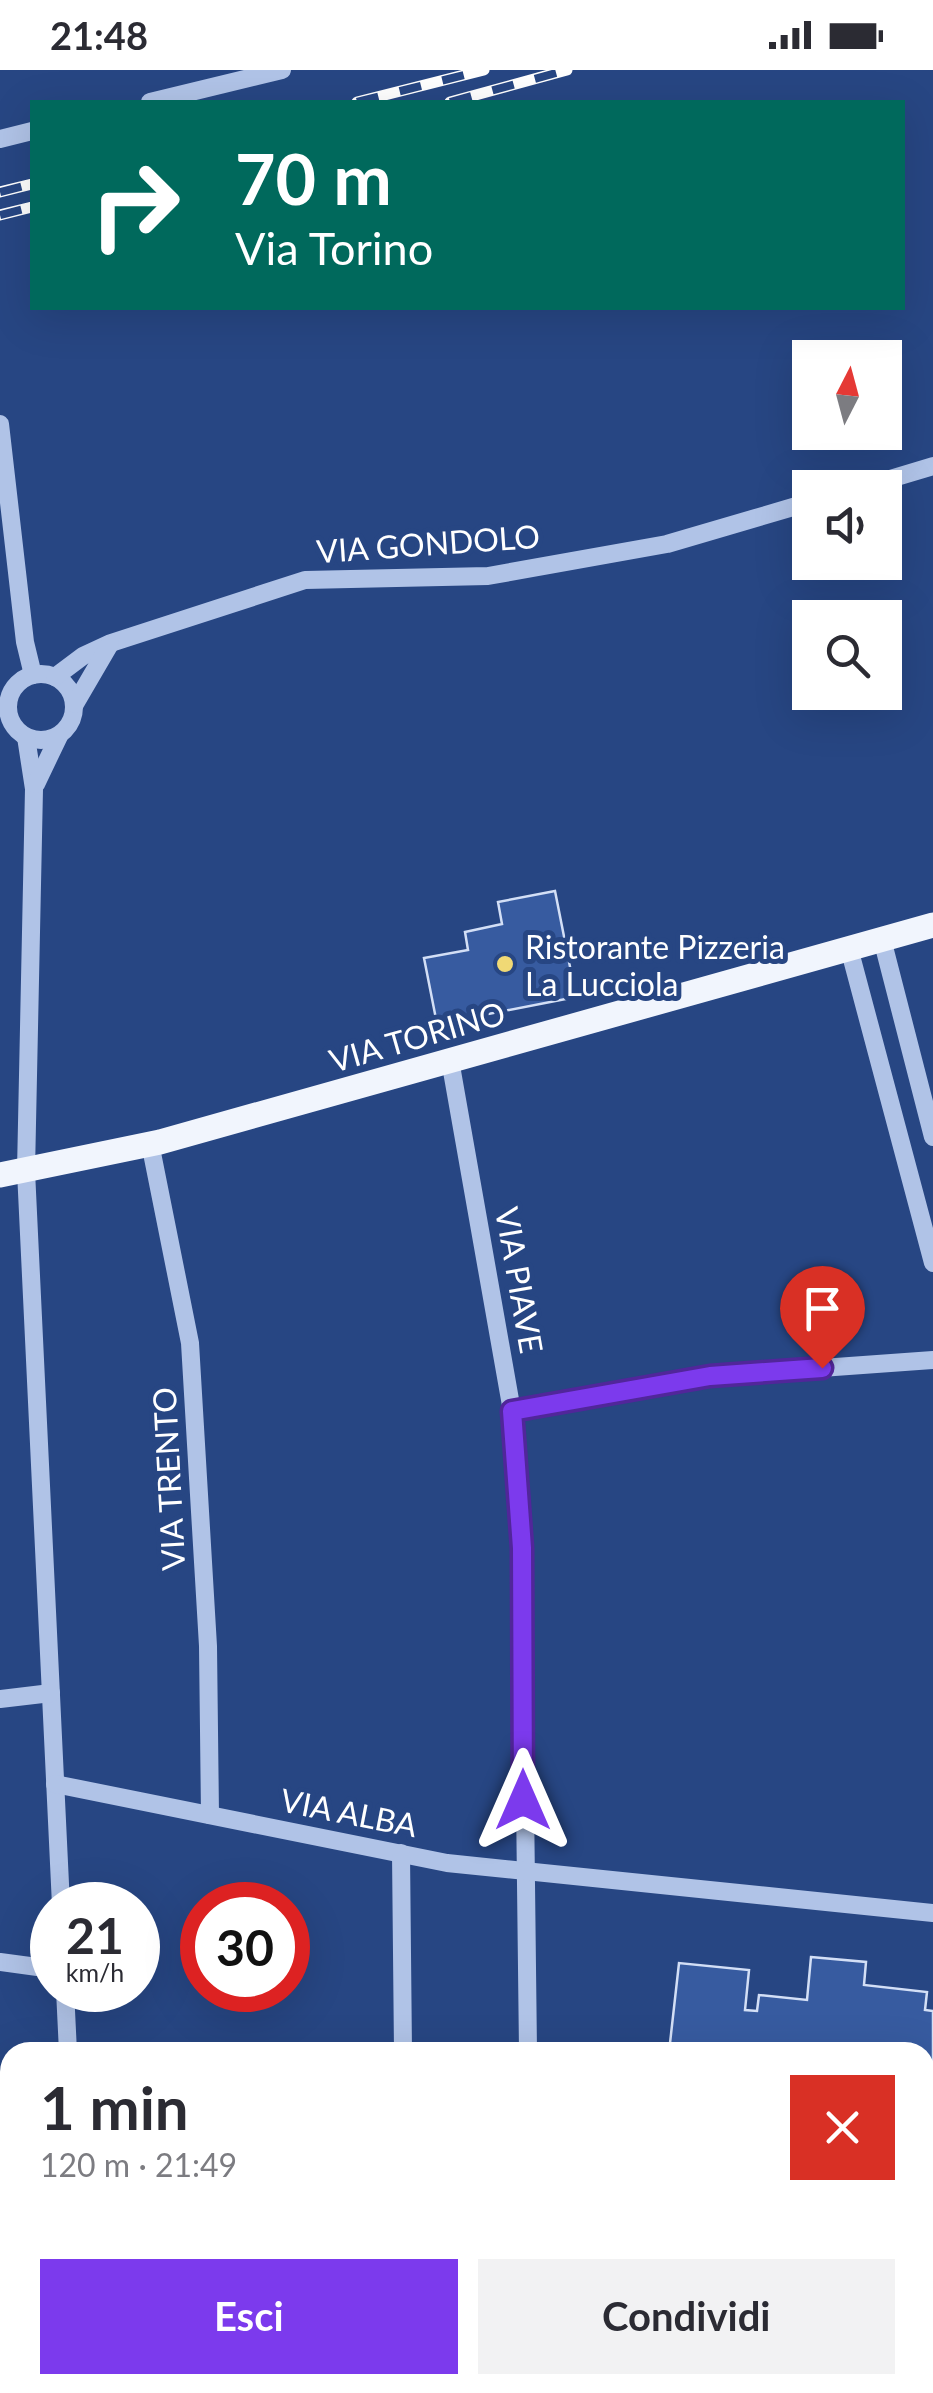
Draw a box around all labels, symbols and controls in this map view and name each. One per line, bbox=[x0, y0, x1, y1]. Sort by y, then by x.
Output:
text: 21:48 bbox=[50, 12, 148, 58]
text: 70 m bbox=[235, 136, 392, 220]
icon: right bbox=[70, 140, 200, 270]
text: Via Torino bbox=[235, 221, 433, 275]
north arrow bbox=[792, 340, 902, 450]
map controls bbox=[792, 340, 902, 710]
button: sound bbox=[792, 470, 902, 580]
street label: VIA GONDOLO bbox=[315, 516, 541, 570]
button: search bbox=[792, 600, 902, 710]
place label: Ristorante Pizzeria La Lucciola bbox=[525, 927, 785, 1003]
marker: Ristorante Pizzeria La Lucciola bbox=[494, 953, 516, 975]
street label: VIA TORINO bbox=[325, 992, 509, 1080]
street label: VIA PIAVE bbox=[488, 1204, 552, 1356]
pin bbox=[780, 1266, 865, 1369]
icon: arrive bbox=[795, 1281, 850, 1336]
street label: VIA TRENTO bbox=[144, 1386, 192, 1572]
position arrow bbox=[471, 1748, 575, 1852]
street label: VIA ALBA bbox=[277, 1780, 421, 1844]
speed limit sign: 30 bbox=[180, 1882, 310, 2012]
text: 21 bbox=[66, 1905, 124, 1965]
text: km/h bbox=[66, 1957, 124, 1987]
text: 1 min bbox=[40, 2071, 189, 2143]
button: close bbox=[790, 2075, 895, 2180]
text: 120 m · 21:49 bbox=[40, 2145, 237, 2184]
button: Esci bbox=[40, 2259, 458, 2374]
button: Condividi bbox=[478, 2259, 895, 2374]

